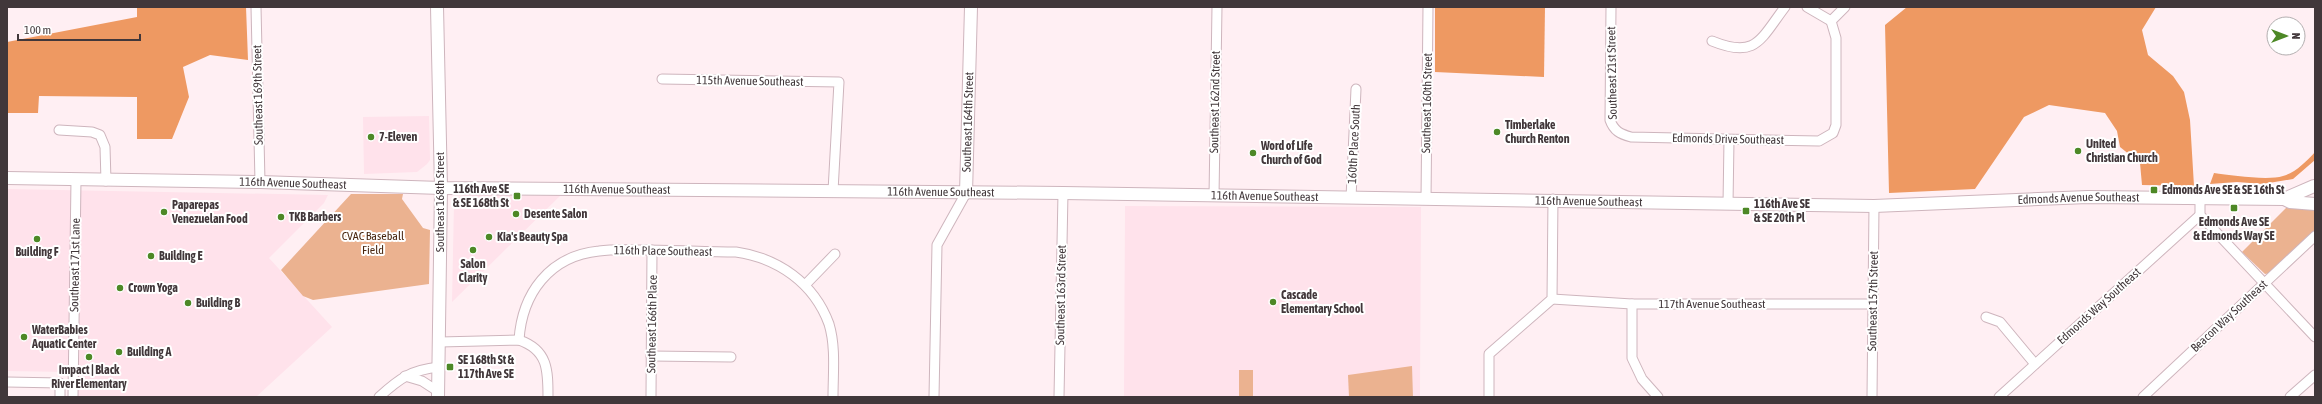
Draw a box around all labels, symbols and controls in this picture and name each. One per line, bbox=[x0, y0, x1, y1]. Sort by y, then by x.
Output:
scale bar bbox=[18, 16, 140, 42]
north arrow bbox=[2266, 16, 2306, 56]
text: 100 m bbox=[24, 23, 51, 37]
street label: Southeast 21st Street bbox=[1604, 26, 1620, 120]
text: N bbox=[2290, 33, 2302, 39]
street label: Southeast 169th Street bbox=[250, 44, 266, 145]
street label: Southeast 162nd Street bbox=[1207, 50, 1223, 153]
street label: Southeast 160th Street bbox=[1419, 52, 1435, 153]
street label: Southeast 164th Street bbox=[960, 71, 976, 172]
street label: 115th Avenue Southeast bbox=[696, 73, 804, 89]
street label: 160th Place South bbox=[1345, 104, 1363, 184]
place label: Timberlake Church Renton bbox=[1505, 118, 1570, 146]
marker: Timberlake Church Renton bbox=[1492, 127, 1502, 137]
place label: 7-Eleven bbox=[379, 130, 417, 144]
street label: Edmonds Drive Southeast bbox=[1672, 131, 1785, 147]
marker: 7-Eleven bbox=[366, 132, 376, 142]
place label: United Christian Church bbox=[2086, 137, 2158, 165]
place label: Word of Life Church of God bbox=[1260, 139, 1322, 167]
marker: United Christian Church bbox=[2073, 146, 2083, 156]
marker: Word of Life Church of God bbox=[1248, 148, 1258, 158]
street label: Southeast 168th Street bbox=[433, 151, 447, 252]
street label: 116th Avenue Southeast bbox=[239, 175, 347, 192]
place label: 116th Ave SE & SE 168th St bbox=[453, 182, 510, 210]
street label: 116th Avenue Southeast bbox=[563, 182, 671, 197]
place label: Edmonds Ave SE & SE 16th St bbox=[2162, 183, 2285, 197]
street label: 116th Avenue Southeast bbox=[887, 185, 995, 199]
marker: Edmonds Ave SE & SE 16th St bbox=[2149, 185, 2159, 195]
street label: 116th Avenue Southeast bbox=[1211, 188, 1319, 204]
street label: Edmonds Avenue Southeast bbox=[2017, 190, 2140, 207]
marker: 116th Ave SE & SE 168th St bbox=[512, 191, 522, 201]
street label: 116th Avenue Southeast bbox=[1535, 194, 1643, 209]
place label: 116th Ave SE & SE 20th Pl bbox=[1754, 197, 1810, 225]
place label: Paparepas Venezuelan Food bbox=[171, 198, 248, 226]
marker: Edmonds Ave SE & Edmonds Way SE bbox=[2229, 203, 2239, 213]
marker: 116th Ave SE & SE 20th Pl bbox=[1741, 206, 1751, 216]
marker: Paparepas Venezuelan Food bbox=[159, 207, 169, 217]
place label: Desente Salon bbox=[524, 207, 587, 221]
marker: Desente Salon bbox=[511, 209, 521, 219]
place label: TKB Barbers bbox=[289, 210, 342, 224]
marker: TKB Barbers bbox=[276, 212, 286, 222]
place label: Edmonds Ave SE & Edmonds Way SE bbox=[2193, 215, 2275, 243]
street label: Southeast 171st Lane bbox=[67, 218, 83, 312]
park label: CVAC Baseball Field bbox=[342, 229, 405, 257]
place label: Kia's Beauty Spa bbox=[497, 230, 568, 244]
marker: Kia's Beauty Spa bbox=[484, 232, 494, 242]
marker: Building F bbox=[32, 234, 42, 244]
street label: 116th Place Southeast bbox=[614, 243, 713, 259]
street label: Southeast 163rd Street bbox=[1053, 244, 1069, 345]
place label: Building F bbox=[15, 245, 59, 259]
marker: Salon Clarity bbox=[468, 245, 478, 255]
place label: Building E bbox=[159, 249, 203, 263]
street label: Southeast 157th Street bbox=[1865, 250, 1881, 351]
marker: Building E bbox=[146, 251, 156, 261]
place label: Salon Clarity bbox=[459, 257, 487, 285]
street label: Edmonds Way Southeast bbox=[2054, 264, 2144, 347]
street label: Southeast 166th Place bbox=[644, 275, 660, 373]
street label: Beacon Way Southeast bbox=[2188, 277, 2270, 355]
place label: Crown Yoga bbox=[128, 281, 178, 295]
marker: Crown Yoga bbox=[115, 283, 125, 293]
place label: Cascade Elementary School bbox=[1281, 288, 1364, 316]
place label: Building B bbox=[196, 296, 240, 310]
marker: Cascade Elementary School bbox=[1268, 297, 1278, 307]
street label: 117th Avenue Southeast bbox=[1658, 297, 1766, 311]
marker: Building B bbox=[183, 298, 193, 308]
place label: WaterBabies Aquatic Center bbox=[31, 323, 97, 351]
marker: WaterBabies Aquatic Center bbox=[19, 332, 29, 342]
place label: Building A bbox=[127, 345, 171, 359]
marker: Building A bbox=[114, 347, 124, 357]
marker: Impact | Black River Elementary bbox=[84, 352, 94, 362]
place label: SE 168th St & 117th Ave SE bbox=[458, 353, 515, 381]
marker: SE 168th St & 117th Ave SE bbox=[445, 362, 455, 372]
place label: Impact | Black River Elementary bbox=[51, 363, 127, 391]

